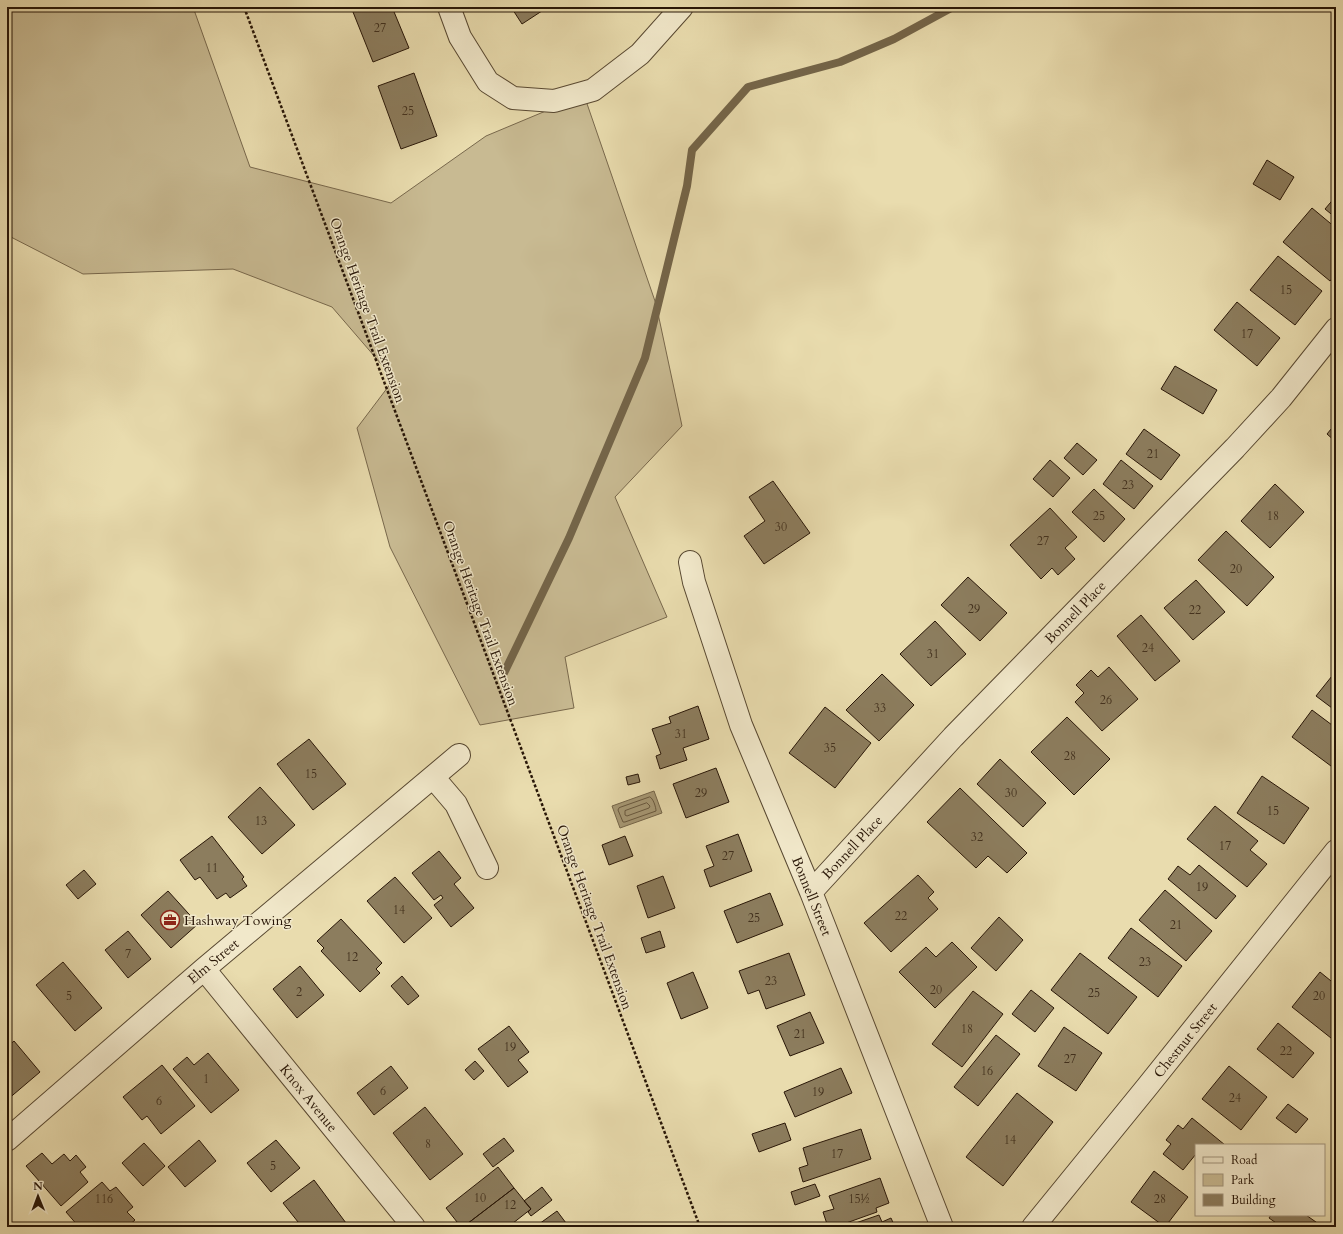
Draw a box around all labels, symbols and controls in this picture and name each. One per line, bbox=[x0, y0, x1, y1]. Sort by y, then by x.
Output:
house number: 27 bbox=[374, 20, 386, 36]
house number: 25 bbox=[402, 103, 414, 119]
street label: Orange Heritage Trail Extension bbox=[325, 215, 410, 405]
house number: 15 bbox=[1280, 282, 1292, 298]
house number: 17 bbox=[1241, 326, 1253, 342]
house number: 21 bbox=[1147, 446, 1159, 462]
house number: 23 bbox=[1122, 477, 1134, 493]
house number: 25 bbox=[1093, 508, 1105, 524]
house number: 18 bbox=[1267, 508, 1279, 524]
street label: Orange Heritage Trail Extension bbox=[438, 518, 523, 708]
house number: 30 bbox=[775, 519, 787, 535]
house number: 27 bbox=[1037, 533, 1049, 549]
house number: 20 bbox=[1230, 561, 1242, 577]
street label: Bonnell Place bbox=[1040, 577, 1110, 648]
house number: 29 bbox=[968, 601, 980, 617]
house number: 22 bbox=[1189, 602, 1201, 618]
house number: 24 bbox=[1142, 640, 1154, 656]
house number: 31 bbox=[927, 646, 939, 662]
house number: 26 bbox=[1100, 692, 1112, 708]
house number: 33 bbox=[874, 700, 886, 716]
house number: 31 bbox=[675, 726, 687, 742]
house number: 35 bbox=[824, 740, 836, 756]
house number: 28 bbox=[1064, 748, 1076, 764]
house number: 15 bbox=[305, 766, 317, 782]
house number: 29 bbox=[695, 785, 707, 801]
house number: 30 bbox=[1005, 785, 1017, 801]
house number: 15 bbox=[1267, 803, 1279, 819]
street label: Bonnell Place bbox=[818, 811, 887, 883]
house number: 13 bbox=[255, 813, 267, 829]
street label: Orange Heritage Trail Extension bbox=[552, 822, 637, 1012]
house number: 32 bbox=[971, 829, 983, 845]
house number: 17 bbox=[1219, 838, 1231, 854]
house number: 27 bbox=[722, 848, 734, 864]
street label: Bonnell Street bbox=[787, 854, 836, 939]
house number: 11 bbox=[206, 860, 218, 876]
house number: 19 bbox=[1196, 879, 1208, 895]
house number: 14 bbox=[393, 902, 405, 918]
house number: 22 bbox=[895, 908, 907, 924]
office icon: Hashway Towing bbox=[159, 909, 181, 931]
house number: 25 bbox=[748, 910, 760, 926]
place label: Hashway Towing bbox=[184, 911, 292, 930]
house number: 21 bbox=[1170, 917, 1182, 933]
street label: Elm Street bbox=[184, 934, 243, 988]
house number: 7 bbox=[125, 946, 131, 962]
house number: 12 bbox=[346, 949, 358, 965]
house number: 23 bbox=[1139, 954, 1151, 970]
house number: 23 bbox=[765, 973, 777, 989]
house number: 20 bbox=[930, 982, 942, 998]
house number: 2 bbox=[296, 984, 302, 1000]
house number: 25 bbox=[1088, 985, 1100, 1001]
house number: 5 bbox=[66, 988, 72, 1004]
house number: 20 bbox=[1313, 988, 1325, 1004]
street label: Chestnut Street bbox=[1149, 998, 1222, 1082]
house number: 18 bbox=[961, 1021, 973, 1037]
house number: 21 bbox=[794, 1026, 806, 1042]
house number: 19 bbox=[504, 1039, 516, 1055]
house number: 22 bbox=[1280, 1043, 1292, 1059]
house number: 27 bbox=[1064, 1051, 1076, 1067]
street label: Knox Avenue bbox=[275, 1060, 342, 1136]
house number: 16 bbox=[981, 1063, 993, 1079]
house number: 1 bbox=[203, 1071, 209, 1087]
house number: 6 bbox=[380, 1083, 386, 1099]
house number: 19 bbox=[812, 1084, 824, 1100]
house number: 24 bbox=[1229, 1090, 1241, 1106]
house number: 6 bbox=[156, 1093, 162, 1109]
house number: 14 bbox=[1004, 1132, 1016, 1148]
house number: 8 bbox=[425, 1136, 431, 1152]
legend bbox=[1195, 1144, 1325, 1216]
house number: 17 bbox=[831, 1146, 843, 1162]
text: Road bbox=[1231, 1152, 1258, 1168]
house number: 5 bbox=[270, 1158, 276, 1174]
text: Park bbox=[1231, 1172, 1255, 1188]
north arrow bbox=[18, 1176, 58, 1216]
text: N bbox=[33, 1179, 43, 1194]
house number: 10 bbox=[474, 1190, 486, 1206]
house number: 116 bbox=[95, 1191, 113, 1207]
house number: 15½ bbox=[848, 1191, 870, 1207]
house number: 28 bbox=[1154, 1191, 1166, 1207]
text: Building bbox=[1231, 1192, 1276, 1208]
house number: 12 bbox=[504, 1197, 516, 1213]

